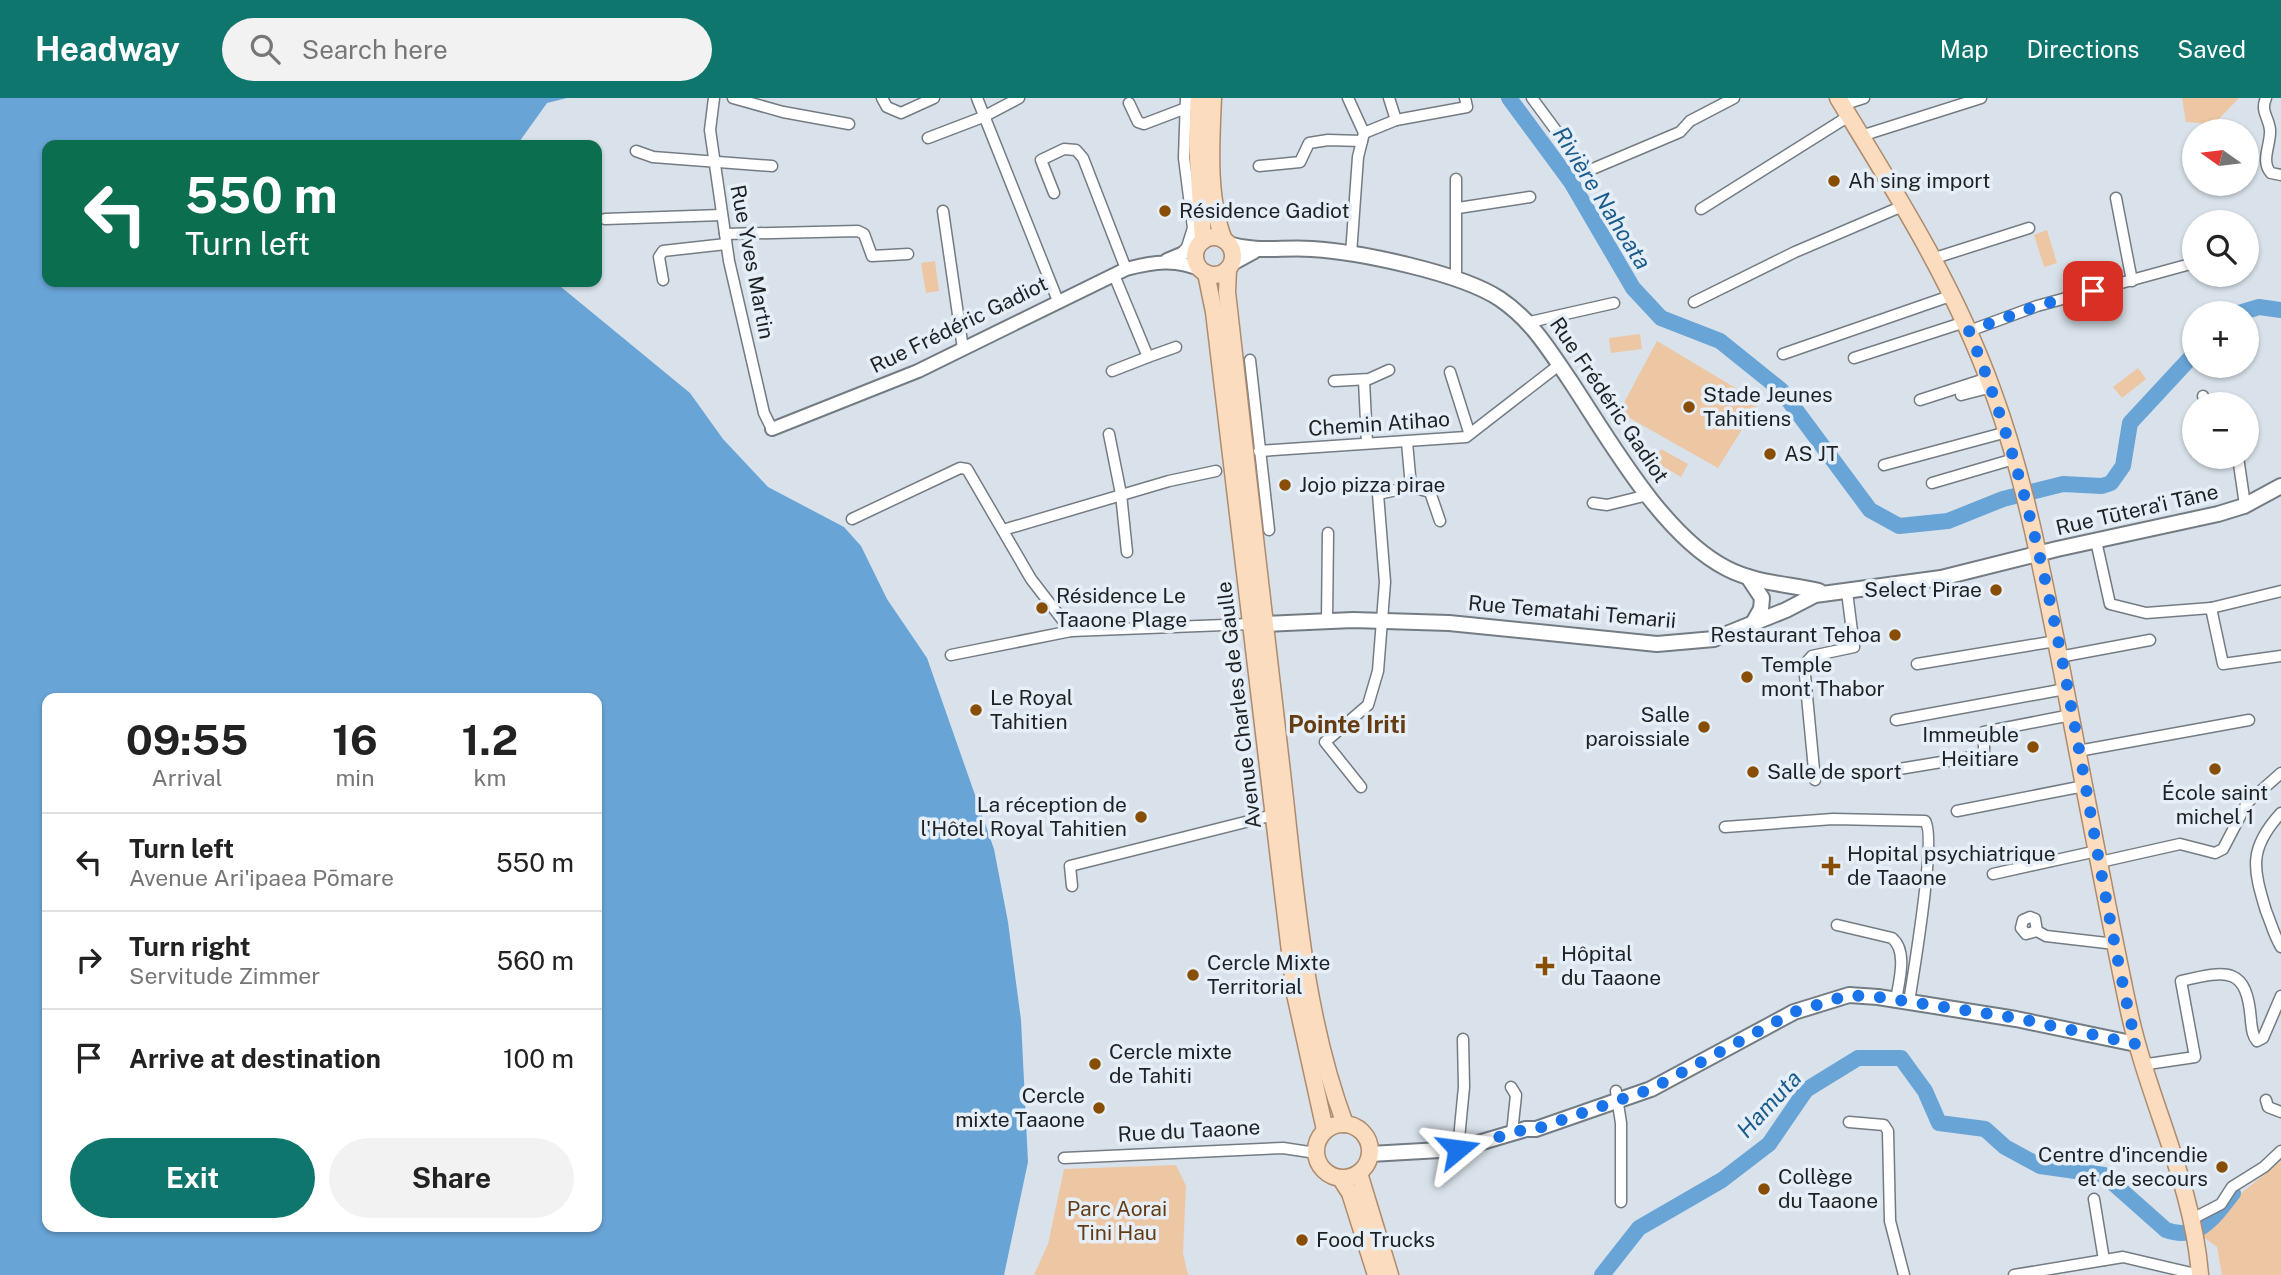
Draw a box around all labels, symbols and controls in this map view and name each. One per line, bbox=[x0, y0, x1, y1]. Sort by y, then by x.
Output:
search box bbox=[222, 18, 712, 81]
text: Headway bbox=[35, 30, 180, 68]
icon: search bbox=[246, 30, 284, 68]
text: Search here bbox=[302, 34, 448, 65]
text: Map bbox=[1940, 35, 1989, 63]
text: Directions bbox=[2027, 35, 2139, 63]
text: Saved bbox=[2177, 35, 2246, 63]
north arrow bbox=[2182, 119, 2259, 196]
map controls bbox=[2182, 119, 2259, 469]
water label: Rivière Nahoata bbox=[1548, 121, 1657, 274]
text: 550 m bbox=[185, 166, 338, 224]
icon: left bbox=[70, 168, 161, 259]
place label: Ah sing import bbox=[1848, 168, 1990, 193]
marker: Ah sing import bbox=[1826, 173, 1842, 189]
street label: Rue Yves Martin bbox=[725, 183, 780, 341]
place label: Résidence Gadiot bbox=[1179, 198, 1350, 223]
marker: Résidence Gadiot bbox=[1157, 203, 1173, 219]
button: search bbox=[2182, 210, 2259, 287]
text: Turn left bbox=[185, 225, 310, 262]
pin bbox=[2063, 261, 2123, 321]
street label: Rue Frédéric Gadiot bbox=[866, 271, 1052, 378]
icon: arrive bbox=[2074, 272, 2112, 310]
button: + bbox=[2182, 301, 2259, 378]
street label: Rue Frédéric Gadiot bbox=[1545, 312, 1674, 487]
place label: Stade Jeunes Tahitiens bbox=[1703, 382, 1833, 431]
button: − bbox=[2182, 392, 2259, 469]
marker: Stade Jeunes Tahitiens bbox=[1681, 399, 1697, 415]
street label: Chemin Atihao bbox=[1307, 406, 1451, 441]
place label: AS JT bbox=[1784, 441, 1838, 466]
marker: AS JT bbox=[1762, 446, 1778, 462]
place label: Jojo pizza pirae bbox=[1299, 472, 1446, 497]
marker: Jojo pizza pirae bbox=[1277, 477, 1293, 493]
street label: Rue Tūtera'i Tāne bbox=[2053, 479, 2221, 540]
place label: Select Pirae bbox=[1864, 577, 1982, 602]
street label: Avenue Charles de Gaulle bbox=[1211, 580, 1266, 830]
marker: Select Pirae bbox=[1988, 582, 2004, 598]
place label: Résidence Le Taaone Plage bbox=[1056, 583, 1187, 632]
street label: Rue Tematahi Temarii bbox=[1467, 590, 1677, 633]
marker: Résidence Le Taaone Plage bbox=[1034, 600, 1050, 616]
place label: Restaurant Tehoa bbox=[1710, 622, 1881, 647]
marker: Restaurant Tehoa bbox=[1887, 627, 1903, 643]
place label: Temple mont Thabor bbox=[1761, 652, 1885, 701]
marker: Temple mont Thabor bbox=[1739, 669, 1755, 685]
place label: Le Royal Tahitien bbox=[990, 685, 1073, 734]
marker: Le Royal Tahitien bbox=[968, 702, 984, 718]
place label: Salle paroissiale bbox=[1585, 702, 1690, 751]
district label: Pointe Iriti bbox=[1288, 710, 1406, 738]
text: 09:55 bbox=[126, 715, 248, 764]
text: 16 bbox=[332, 715, 378, 764]
text: 1.2 bbox=[461, 715, 518, 764]
marker: Salle paroissiale bbox=[1696, 719, 1712, 735]
place label: Immeuble Heitiare bbox=[1922, 722, 2019, 771]
marker: Immeuble Heitiare bbox=[2025, 739, 2041, 755]
place label: Salle de sport bbox=[1767, 759, 1902, 784]
marker: École saint michel 1 bbox=[2207, 761, 2223, 777]
text: Arrival bbox=[152, 764, 223, 791]
text: min bbox=[335, 764, 374, 791]
text: km bbox=[473, 764, 506, 791]
marker: Salle de sport bbox=[1745, 764, 1761, 780]
place label: École saint michel 1 bbox=[2162, 780, 2268, 829]
place label: La réception de l'Hôtel Royal Tahitien bbox=[921, 792, 1127, 841]
marker: La réception de l'Hôtel Royal Tahitien bbox=[1133, 809, 1149, 825]
text: Turn left bbox=[129, 833, 234, 864]
place label: Hopital psychiatrique de Taaone bbox=[1847, 841, 2056, 890]
icon: left bbox=[70, 843, 108, 881]
text: 550 m bbox=[496, 847, 574, 878]
marker: Hopital psychiatrique de Taaone bbox=[1821, 856, 1841, 876]
text: Avenue Ari'ipaea Pōmare bbox=[129, 864, 394, 891]
text: Turn right bbox=[129, 931, 251, 962]
icon: right bbox=[70, 941, 108, 979]
place label: Hôpital du Taaone bbox=[1561, 941, 1661, 990]
text: 560 m bbox=[497, 945, 574, 976]
place label: Cercle Mixte Territorial bbox=[1207, 950, 1330, 999]
marker: Hôpital du Taaone bbox=[1535, 956, 1555, 976]
text: Servitude Zimmer bbox=[129, 962, 320, 989]
marker: Cercle Mixte Territorial bbox=[1185, 967, 1201, 983]
icon: arrive bbox=[70, 1039, 108, 1077]
place label: Cercle mixte de Tahiti bbox=[1109, 1039, 1232, 1088]
text: Arrive at destination bbox=[129, 1043, 381, 1074]
text: 100 m bbox=[503, 1043, 574, 1074]
marker: Cercle mixte de Tahiti bbox=[1087, 1056, 1103, 1072]
water label: Hamuta bbox=[1731, 1064, 1806, 1143]
place label: Cercle mixte Taaone bbox=[955, 1083, 1085, 1132]
marker: Cercle mixte Taaone bbox=[1091, 1100, 1107, 1116]
position arrow bbox=[1421, 1112, 1495, 1186]
street label: Rue du Taaone bbox=[1117, 1114, 1261, 1147]
button: Exit bbox=[70, 1138, 315, 1218]
button: Share bbox=[329, 1138, 574, 1218]
place label: Centre d'incendie et de secours bbox=[2038, 1142, 2208, 1191]
marker: Centre d'incendie et de secours bbox=[2214, 1159, 2230, 1175]
place label: Collège du Taaone bbox=[1778, 1164, 1878, 1213]
marker: Collège du Taaone bbox=[1756, 1181, 1772, 1197]
park label: Parc Aorai Tini Hau bbox=[1067, 1196, 1167, 1245]
place label: Food Trucks bbox=[1316, 1227, 1435, 1252]
marker: Food Trucks bbox=[1294, 1232, 1310, 1248]

